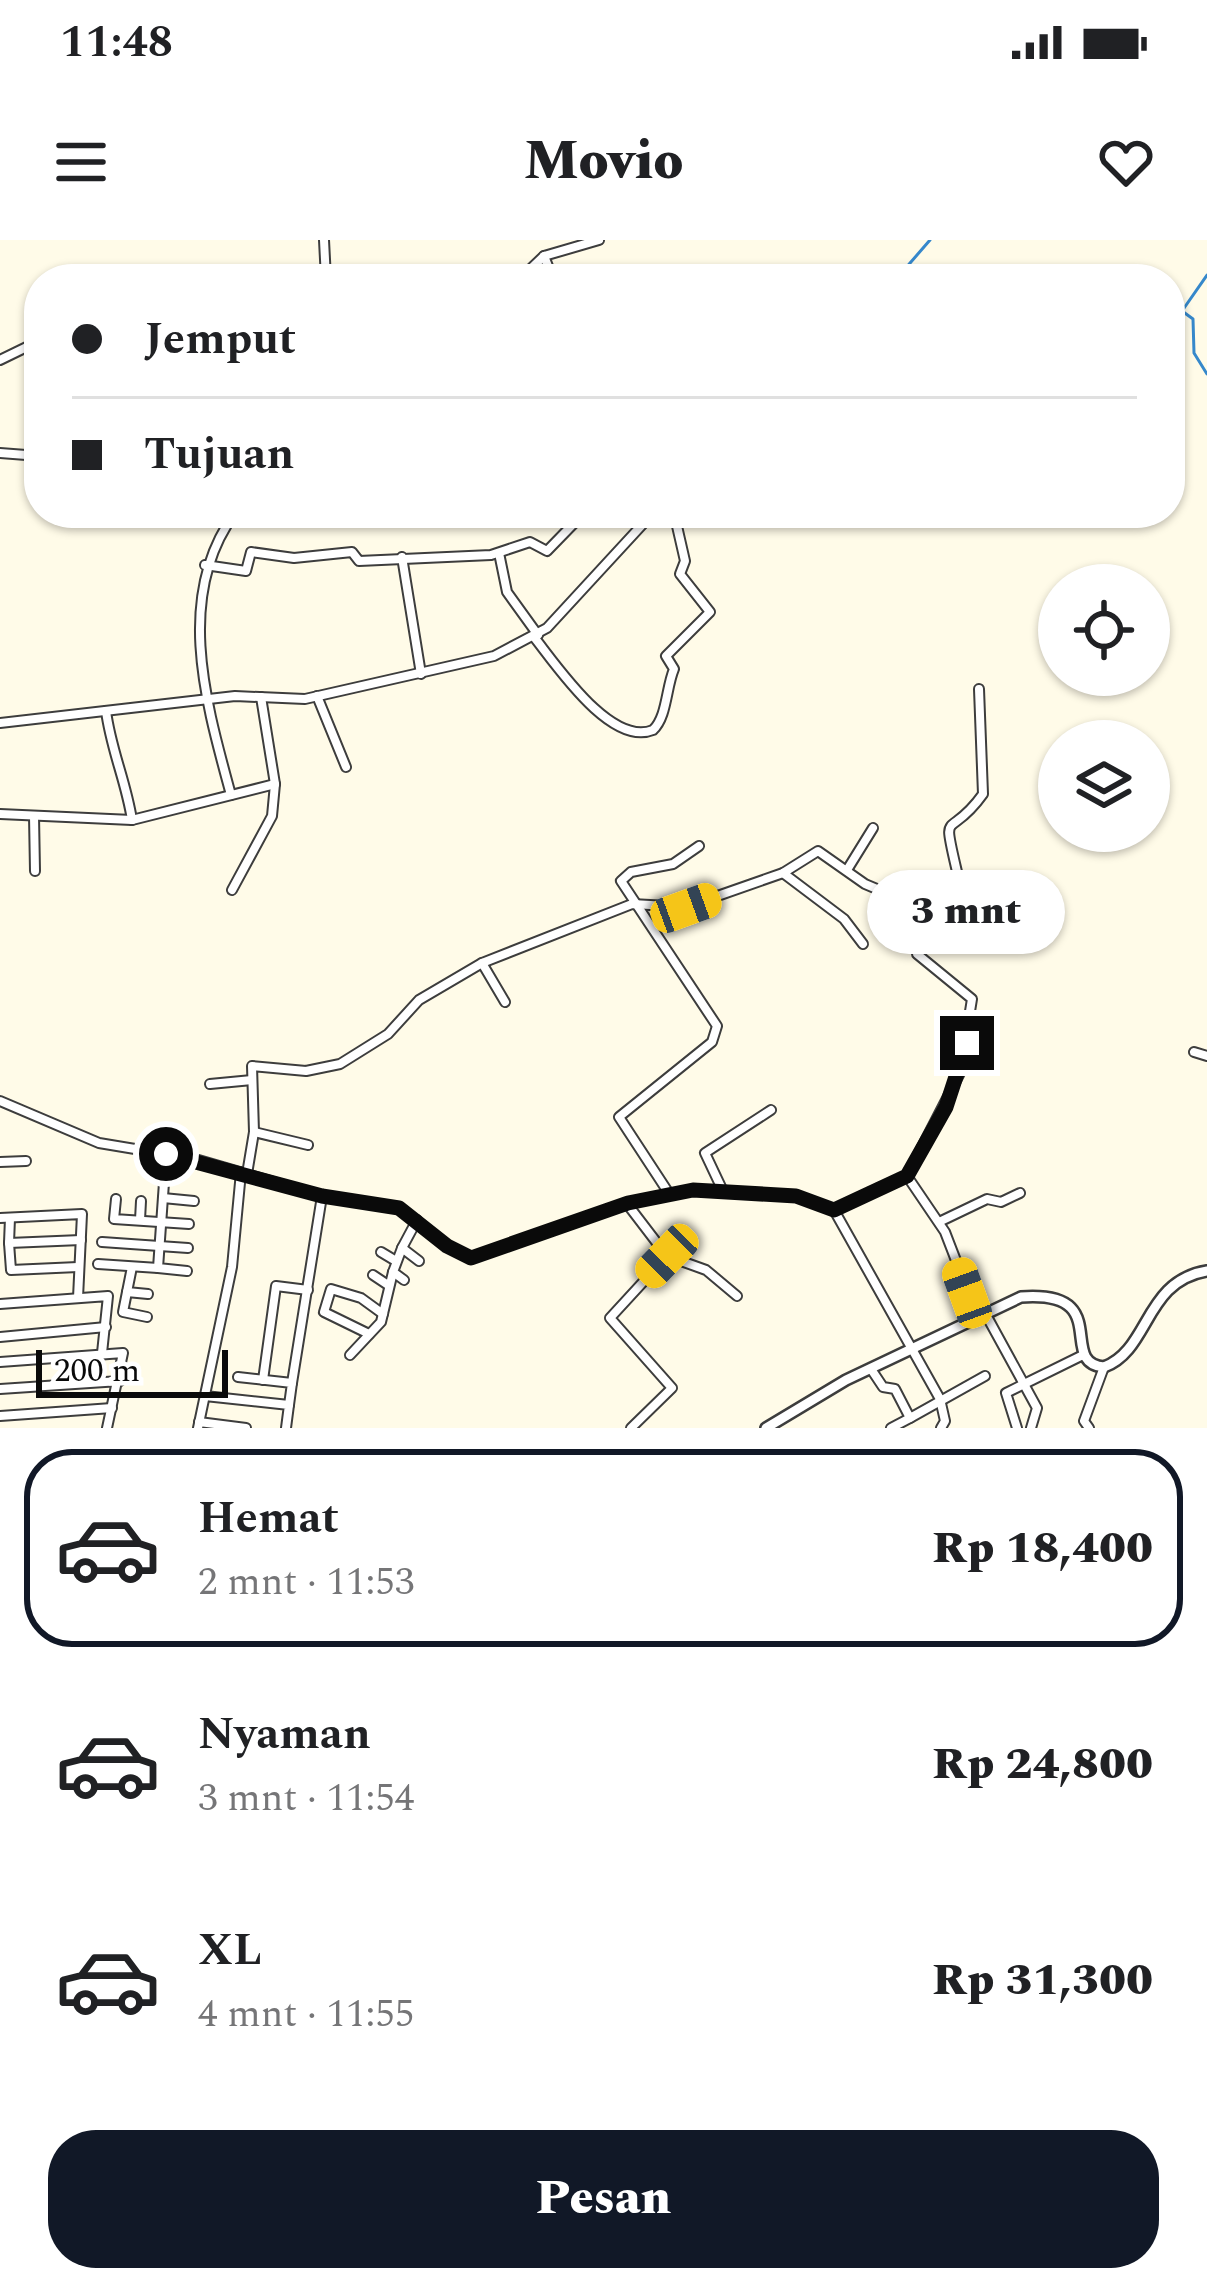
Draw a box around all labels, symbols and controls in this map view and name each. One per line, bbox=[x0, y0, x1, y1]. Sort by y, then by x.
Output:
text: 11:48 bbox=[60, 8, 173, 77]
text: Movio bbox=[524, 121, 683, 203]
icon: menu bbox=[48, 129, 114, 195]
icon: heart bbox=[1093, 129, 1159, 195]
text: Jemput bbox=[144, 305, 296, 374]
text: Tujuan bbox=[144, 420, 294, 489]
map controls bbox=[1038, 564, 1170, 852]
button: locate bbox=[1038, 564, 1170, 696]
button: layers bbox=[1038, 720, 1170, 852]
callout: 3 mnt bbox=[868, 869, 1066, 953]
car bbox=[646, 879, 726, 937]
text: 3 mnt bbox=[911, 882, 1021, 941]
route end bbox=[940, 1016, 994, 1070]
route start bbox=[139, 1127, 193, 1181]
car bbox=[629, 1218, 705, 1294]
car bbox=[938, 1253, 996, 1333]
scale bar bbox=[36, 1344, 228, 1397]
text: 200 m bbox=[54, 1346, 140, 1396]
text: Hemat bbox=[198, 1484, 339, 1553]
icon: car bbox=[54, 1494, 162, 1602]
text: Rp 18,400 bbox=[932, 1514, 1153, 1583]
text: 2 mnt · 11:53 bbox=[198, 1553, 414, 1612]
text: Nyaman bbox=[198, 1700, 371, 1769]
icon: car bbox=[54, 1710, 162, 1818]
text: Rp 24,800 bbox=[932, 1730, 1153, 1799]
text: 3 mnt · 11:54 bbox=[198, 1769, 414, 1828]
text: XL bbox=[198, 1916, 262, 1985]
icon: car bbox=[54, 1926, 162, 2034]
text: Rp 31,300 bbox=[932, 1946, 1153, 2015]
text: 4 mnt · 11:55 bbox=[198, 1985, 414, 2044]
button: Pesan bbox=[48, 2130, 1159, 2268]

